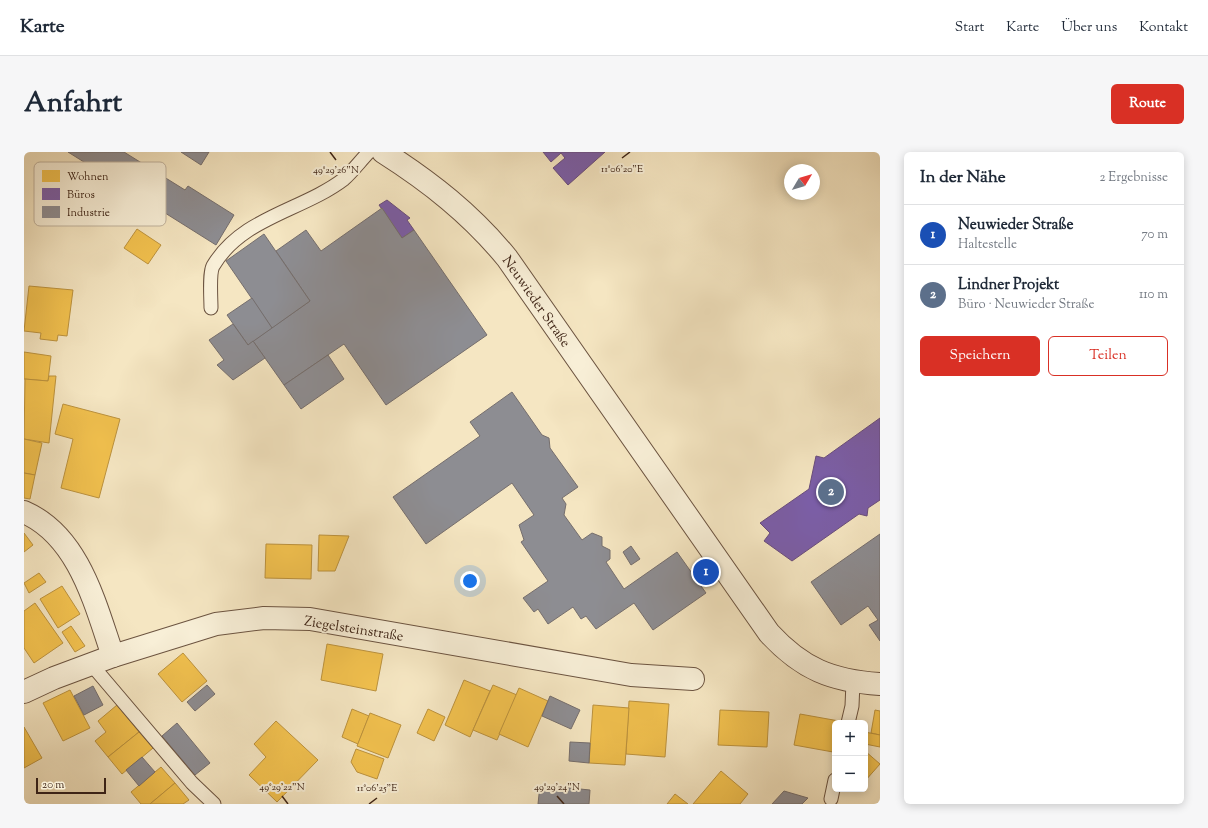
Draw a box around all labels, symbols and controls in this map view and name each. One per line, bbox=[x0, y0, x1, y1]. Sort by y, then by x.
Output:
text: Karte bbox=[20, 14, 65, 41]
text: Start bbox=[955, 18, 984, 38]
text: Karte bbox=[1006, 18, 1039, 38]
text: Über uns bbox=[1061, 18, 1117, 38]
text: Kontakt bbox=[1139, 18, 1188, 38]
text: Anfahrt bbox=[24, 84, 122, 124]
button: Route bbox=[1111, 84, 1184, 124]
legend bbox=[34, 162, 166, 226]
text: 11°06'20"E bbox=[601, 162, 643, 177]
text: 49°29'26"N bbox=[313, 163, 359, 178]
north arrow bbox=[784, 164, 820, 200]
text: In der Nähe bbox=[920, 166, 1006, 190]
text: Wohnen bbox=[67, 169, 109, 185]
text: 2 Ergebnisse bbox=[1099, 169, 1168, 187]
text: Büros bbox=[67, 187, 95, 203]
text: Industrie bbox=[67, 205, 110, 221]
text: Neuwieder Straße bbox=[958, 215, 1073, 236]
text: 1 bbox=[931, 226, 935, 244]
text: 70 m bbox=[1141, 226, 1168, 244]
text: Haltestelle bbox=[958, 236, 1017, 254]
street label: Neuwieder Straße bbox=[496, 252, 574, 352]
text: Lindner Projekt bbox=[958, 275, 1059, 296]
text: 2 bbox=[930, 286, 936, 304]
text: 110 m bbox=[1139, 286, 1168, 304]
text: Büro · Neuwieder Straße bbox=[958, 296, 1095, 314]
button: Speichern bbox=[920, 336, 1040, 376]
button: Teilen bbox=[1048, 336, 1168, 376]
pin: 2 bbox=[818, 477, 844, 507]
pin: 1 bbox=[693, 557, 719, 587]
your location bbox=[460, 571, 480, 591]
street label: Ziegelsteinstraße bbox=[303, 612, 405, 648]
map controls bbox=[832, 720, 868, 792]
button: + bbox=[832, 720, 868, 756]
button: − bbox=[832, 756, 868, 792]
scale bar bbox=[36, 776, 106, 795]
text: 20 m bbox=[42, 777, 64, 793]
text: 49°29'22"N bbox=[259, 780, 305, 795]
text: 49°29'24"N bbox=[534, 780, 580, 795]
text: 11°06'25"E bbox=[357, 781, 397, 796]

